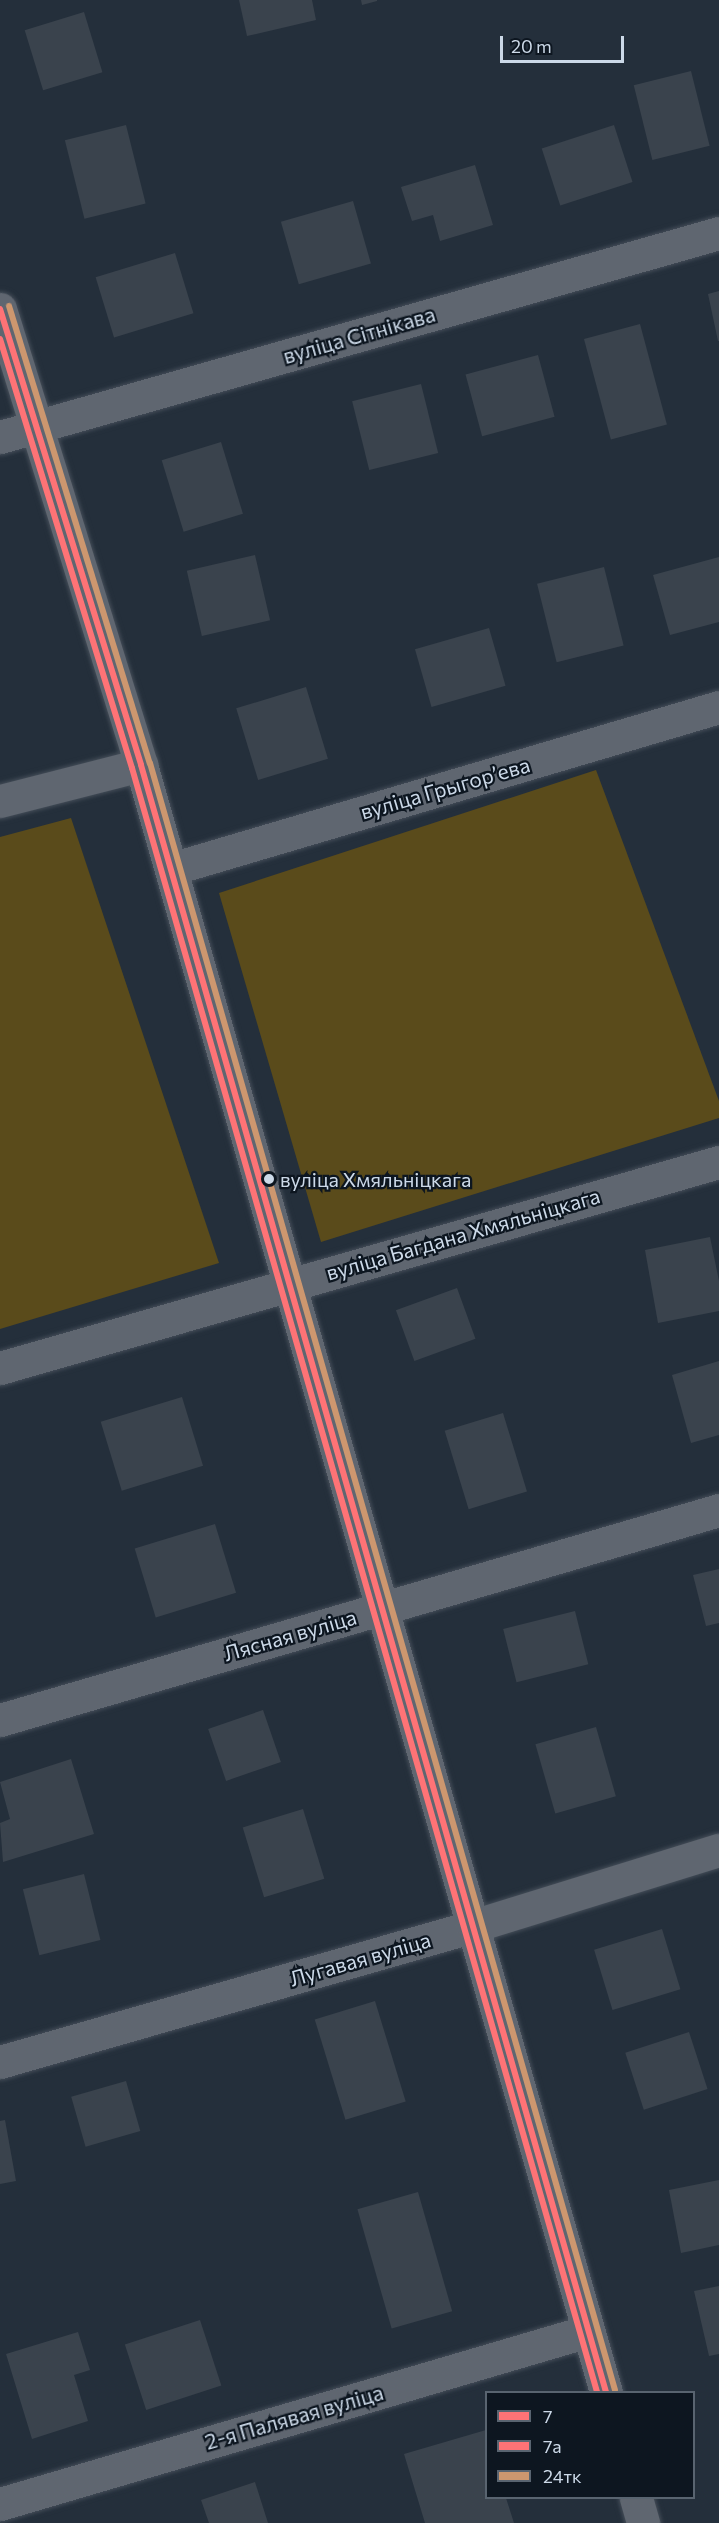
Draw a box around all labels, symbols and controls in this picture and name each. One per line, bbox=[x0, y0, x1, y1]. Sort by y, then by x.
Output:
scale bar bbox=[503, 24, 628, 62]
text: 20 m bbox=[511, 35, 552, 57]
street label: вуліца Сітнікава bbox=[280, 301, 438, 369]
street label: вуліца Грыгорʼева bbox=[357, 752, 533, 824]
place label: вуліца Хмяльніцкага bbox=[280, 1167, 471, 1191]
marker: вуліца Хмяльніцкага bbox=[263, 1173, 275, 1185]
street label: вуліца Багдана Хмяльніцкага bbox=[323, 1183, 603, 1285]
street label: Лясная вуліца bbox=[221, 1604, 359, 1666]
street label: Лугавая вуліца bbox=[286, 1927, 434, 1991]
street label: 2-я Палявая вуліца bbox=[202, 2379, 386, 2455]
legend bbox=[485, 2391, 695, 2499]
text: 7 bbox=[543, 2405, 553, 2427]
text: 7а bbox=[543, 2435, 562, 2457]
text: 24тк bbox=[543, 2465, 582, 2487]

